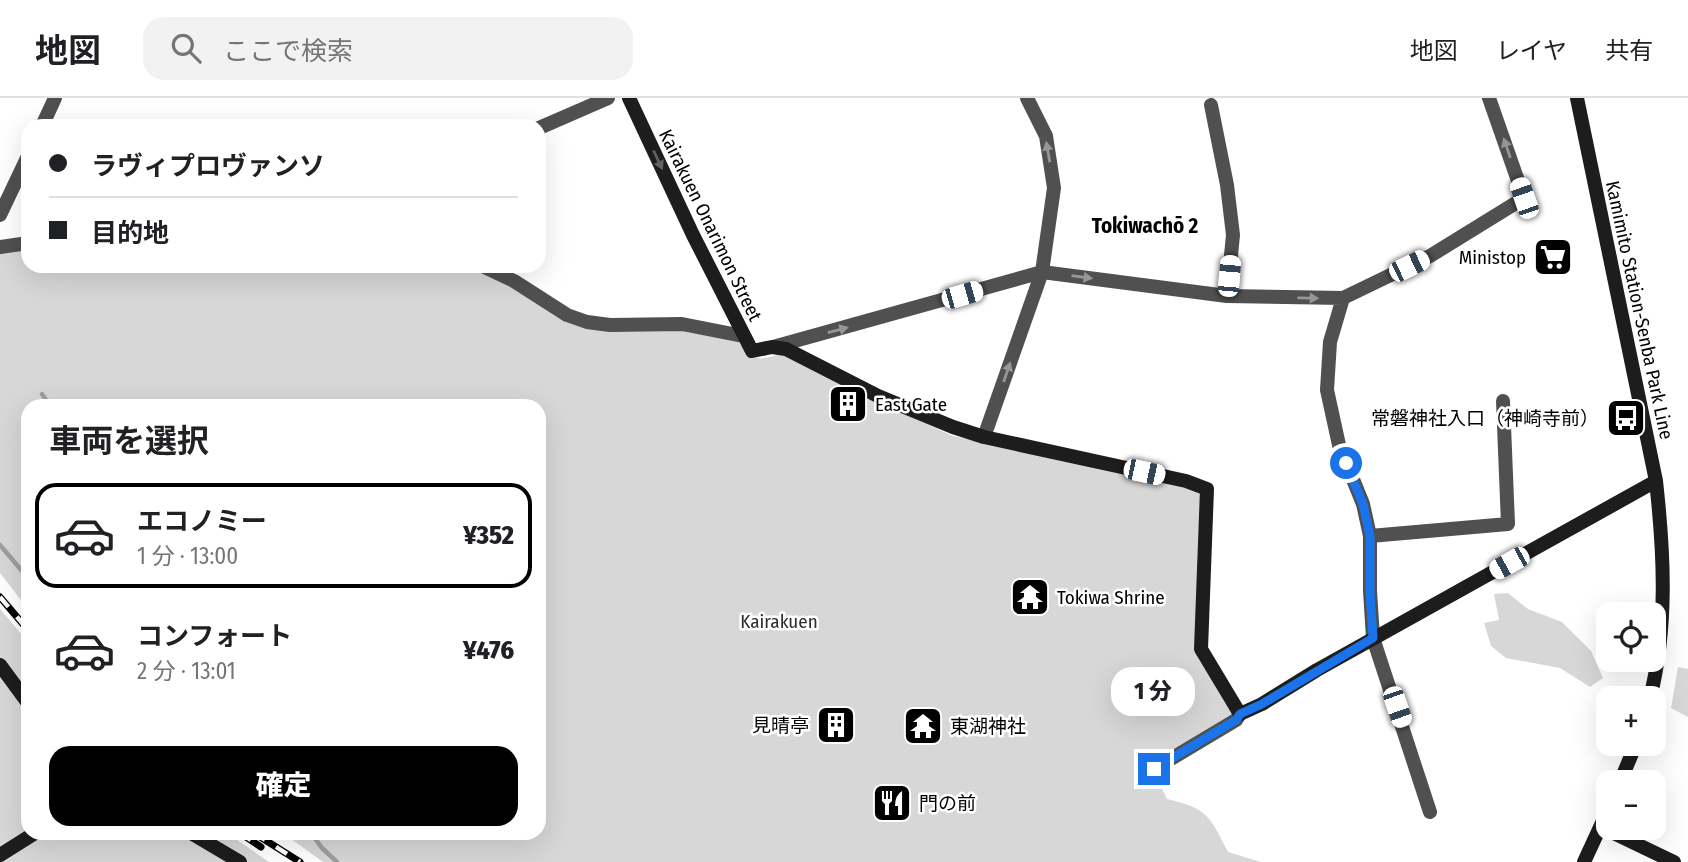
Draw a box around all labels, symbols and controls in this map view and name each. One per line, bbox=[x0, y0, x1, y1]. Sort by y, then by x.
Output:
search box bbox=[143, 17, 633, 80]
icon: search bbox=[167, 29, 205, 67]
text: 地図 bbox=[35, 31, 101, 71]
text: ここで検索 bbox=[223, 36, 353, 67]
text: 地図 bbox=[1410, 37, 1458, 65]
text: レイヤ bbox=[1496, 37, 1567, 65]
text: 共有 bbox=[1605, 37, 1653, 65]
street label: Kairakuen Onarimon Street bbox=[654, 126, 767, 326]
one-way arrow bbox=[1501, 137, 1512, 158]
one-way arrow bbox=[1042, 141, 1053, 163]
one-way arrow bbox=[652, 150, 664, 170]
text: ラヴィプロヴァンソ bbox=[91, 151, 325, 182]
car bbox=[1508, 175, 1541, 221]
street label: Kamimito Station-Senba Park Line bbox=[1601, 179, 1678, 442]
district label: Tokiwachō 2 bbox=[1092, 213, 1199, 239]
text: 目的地 bbox=[91, 218, 169, 249]
supermarket icon: Ministop bbox=[1532, 236, 1574, 278]
place label: Ministop bbox=[1459, 246, 1526, 269]
car bbox=[1386, 247, 1433, 285]
car bbox=[1217, 254, 1242, 298]
one-way arrow bbox=[1071, 272, 1093, 283]
car bbox=[939, 279, 986, 311]
one-way arrow bbox=[1297, 292, 1319, 303]
one-way arrow bbox=[828, 324, 849, 334]
one-way arrow bbox=[1002, 362, 1013, 383]
building icon: East Gate bbox=[827, 383, 869, 425]
place label: East Gate bbox=[875, 393, 947, 416]
bus stop icon: 常磐神社入口（神崎寺前） bbox=[1605, 397, 1647, 439]
place label: 常磐神社入口（神崎寺前） bbox=[1371, 407, 1599, 430]
text: 車両を選択 bbox=[49, 422, 209, 460]
route start bbox=[1330, 447, 1362, 479]
car bbox=[1122, 457, 1167, 487]
icon: car bbox=[53, 504, 116, 567]
text: エコノミー bbox=[137, 506, 267, 537]
text: ¥352 bbox=[463, 520, 514, 551]
text: 1 分 · 13:00 bbox=[137, 542, 238, 570]
car bbox=[1486, 544, 1533, 582]
temple icon: Tokiwa Shrine bbox=[1009, 576, 1051, 618]
place label: Tokiwa Shrine bbox=[1057, 586, 1165, 609]
map controls bbox=[1596, 602, 1666, 840]
button: locate bbox=[1596, 602, 1666, 672]
park label: Kairakuen bbox=[740, 610, 818, 633]
icon: car bbox=[53, 619, 116, 682]
text: コンフォート bbox=[137, 621, 292, 652]
text: ¥476 bbox=[463, 635, 514, 666]
text: 2 分 · 13:01 bbox=[137, 657, 236, 685]
callout: 1 分 bbox=[1112, 668, 1196, 716]
text: 1 分 bbox=[1134, 677, 1172, 705]
car bbox=[1381, 684, 1414, 730]
button: + bbox=[1596, 686, 1666, 756]
building icon: 見晴亭 bbox=[815, 704, 857, 746]
temple icon: 東湖神社 bbox=[902, 705, 944, 747]
place label: 見晴亭 bbox=[752, 714, 809, 737]
place label: 東湖神社 bbox=[950, 715, 1026, 738]
button: 確定 bbox=[49, 746, 518, 826]
route end bbox=[1138, 753, 1170, 785]
button: − bbox=[1596, 770, 1666, 840]
restaurant icon: 門の前 bbox=[871, 782, 913, 824]
place label: 門の前 bbox=[919, 792, 976, 815]

